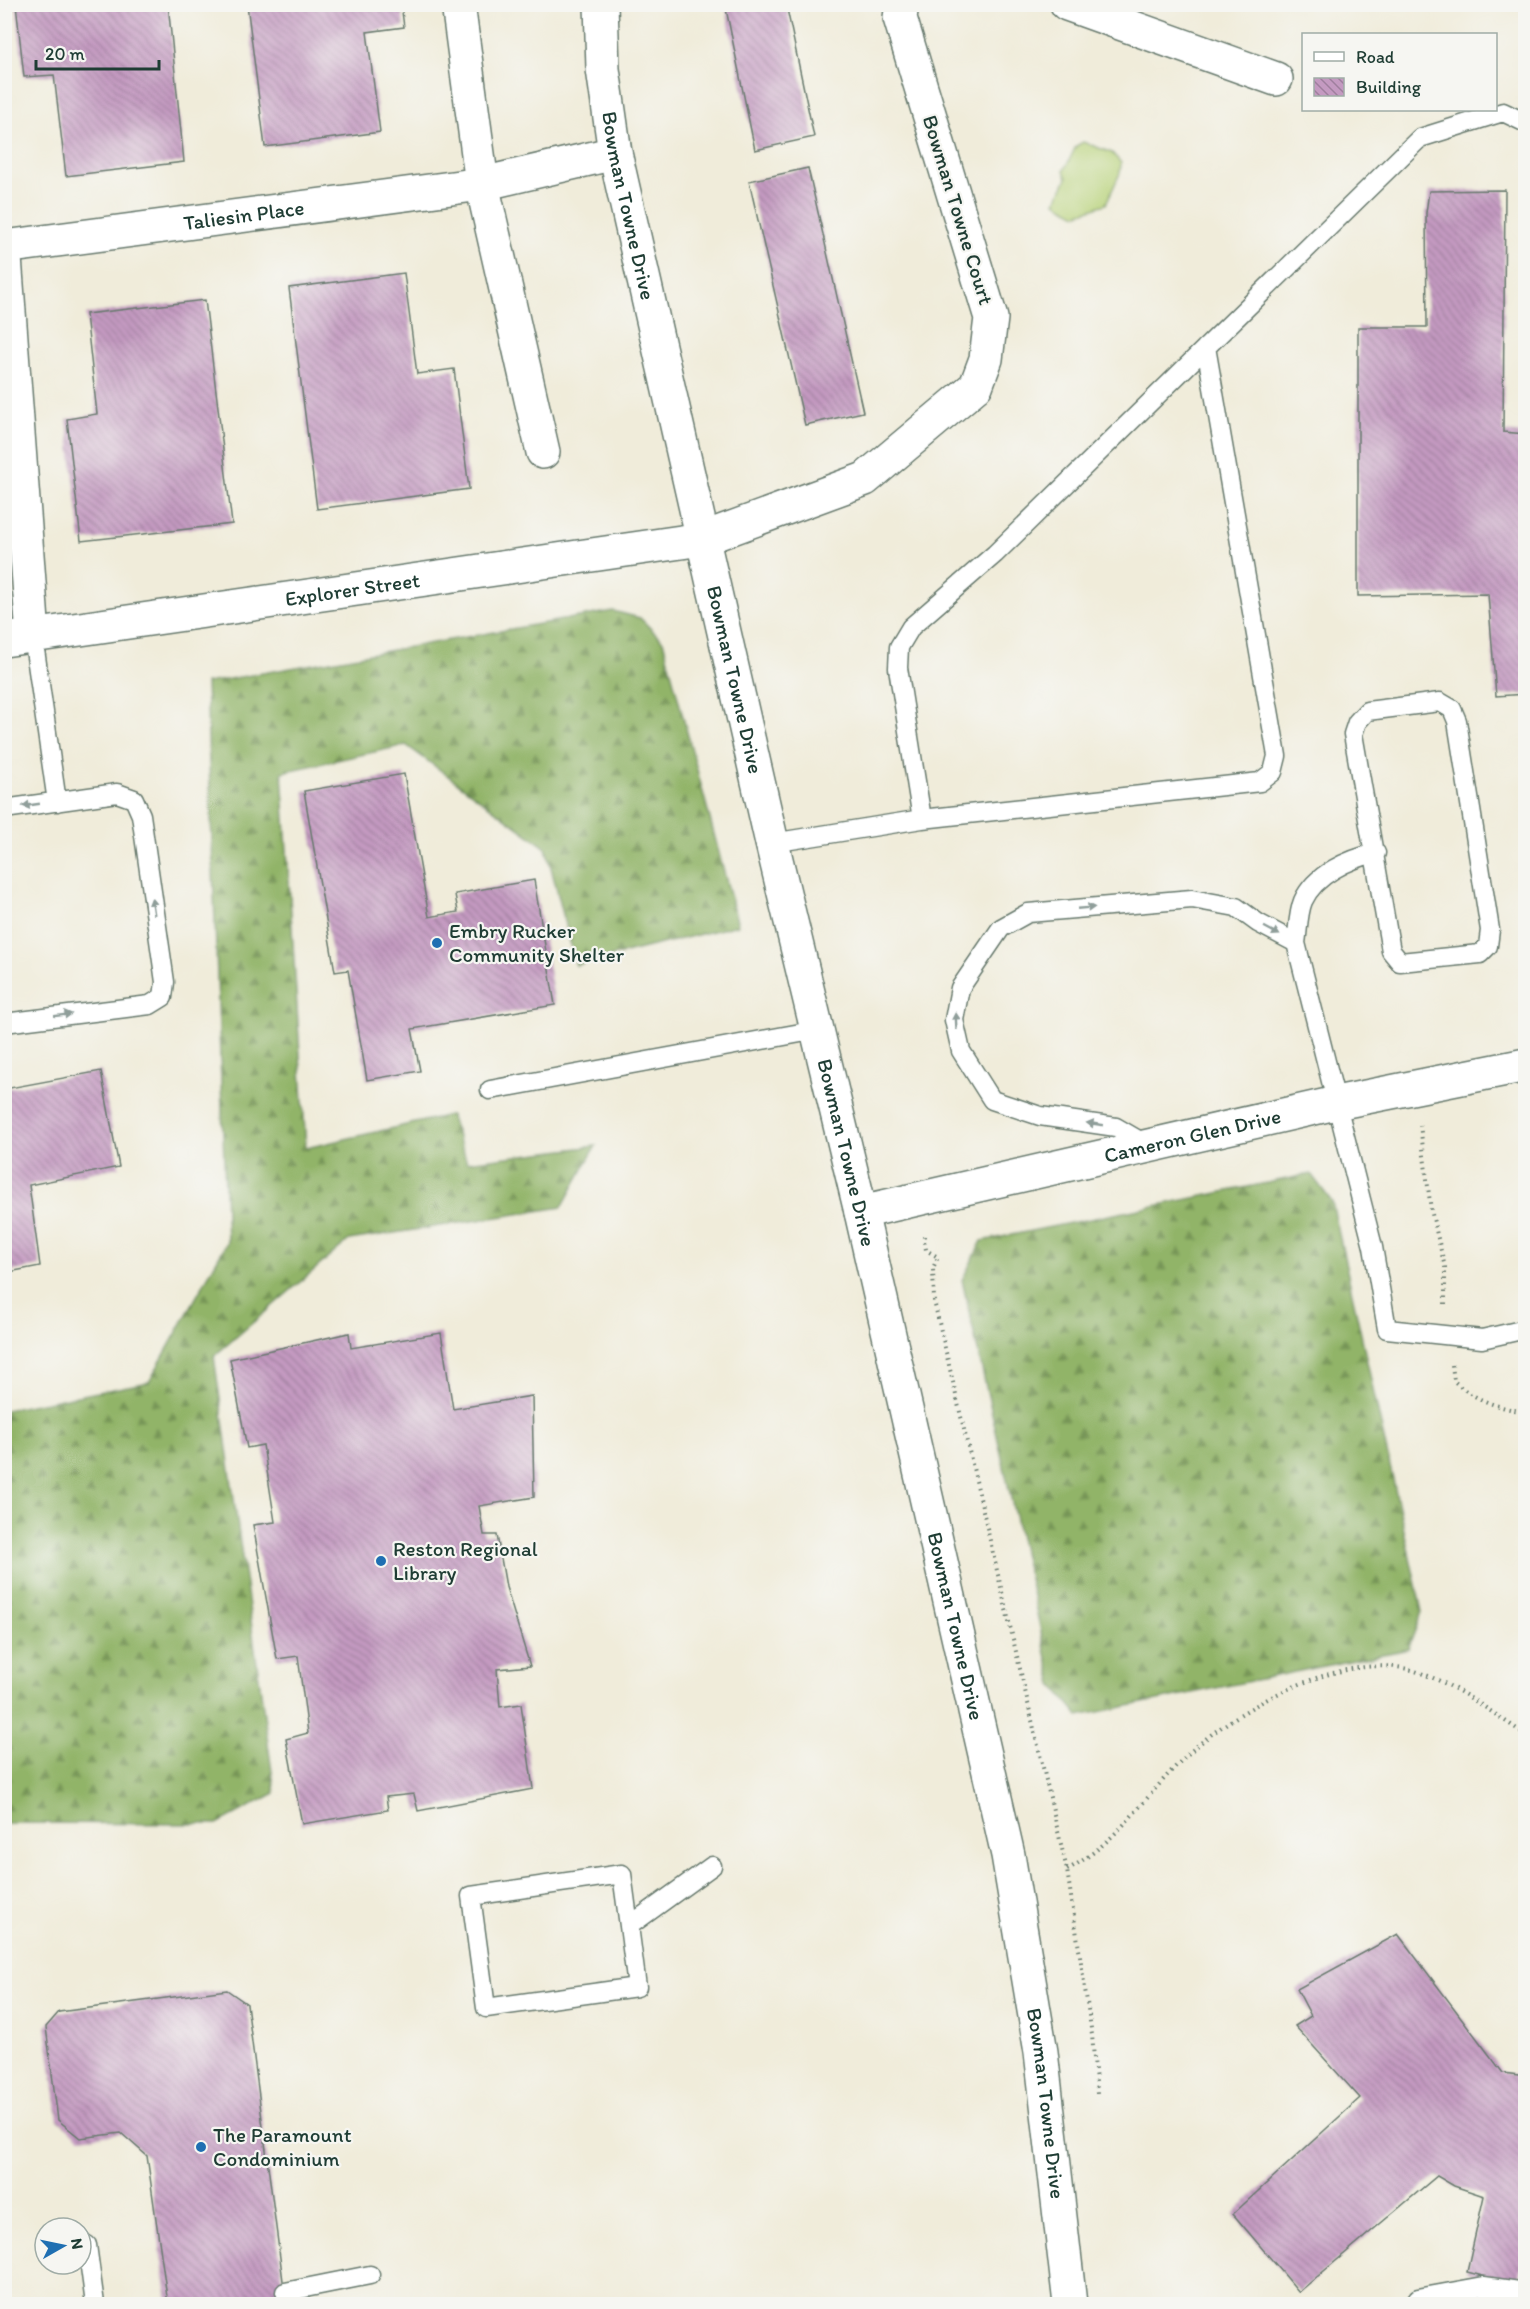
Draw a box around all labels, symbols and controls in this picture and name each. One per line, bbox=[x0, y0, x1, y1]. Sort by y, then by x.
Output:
scale bar bbox=[36, 33, 159, 71]
legend bbox=[1302, 33, 1497, 111]
text: 20 m bbox=[45, 43, 85, 65]
text: Road bbox=[1356, 46, 1395, 68]
text: Building bbox=[1356, 76, 1422, 98]
street label: Bowman Towne Drive bbox=[597, 110, 661, 302]
street label: Bowman Towne Court bbox=[918, 112, 999, 308]
street label: Taliesin Place bbox=[182, 195, 306, 235]
street label: Explorer Street bbox=[283, 567, 421, 611]
street label: Bowman Towne Drive bbox=[702, 583, 769, 776]
one-way arrow bbox=[21, 801, 40, 810]
one-way arrow bbox=[149, 897, 158, 916]
one-way arrow bbox=[1076, 903, 1095, 913]
place label: Embry Rucker Community Shelter bbox=[449, 918, 625, 967]
one-way arrow bbox=[1264, 926, 1281, 935]
marker: Embry Rucker Community Shelter bbox=[430, 936, 444, 950]
one-way arrow bbox=[53, 1011, 72, 1020]
one-way arrow bbox=[952, 1011, 961, 1030]
street label: Bowman Towne Drive bbox=[812, 1056, 881, 1249]
street label: Cameron Glen Drive bbox=[1101, 1103, 1283, 1168]
one-way arrow bbox=[1086, 1120, 1105, 1129]
street label: Bowman Towne Drive bbox=[923, 1530, 990, 1723]
place label: Reston Regional Library bbox=[393, 1536, 538, 1585]
marker: Reston Regional Library bbox=[374, 1554, 388, 1568]
street label: Bowman Towne Drive bbox=[1022, 2006, 1071, 2200]
place label: The Paramount Condominium bbox=[213, 2122, 352, 2171]
marker: The Paramount Condominium bbox=[194, 2140, 208, 2154]
north arrow bbox=[33, 2216, 93, 2276]
text: N bbox=[67, 2237, 88, 2251]

